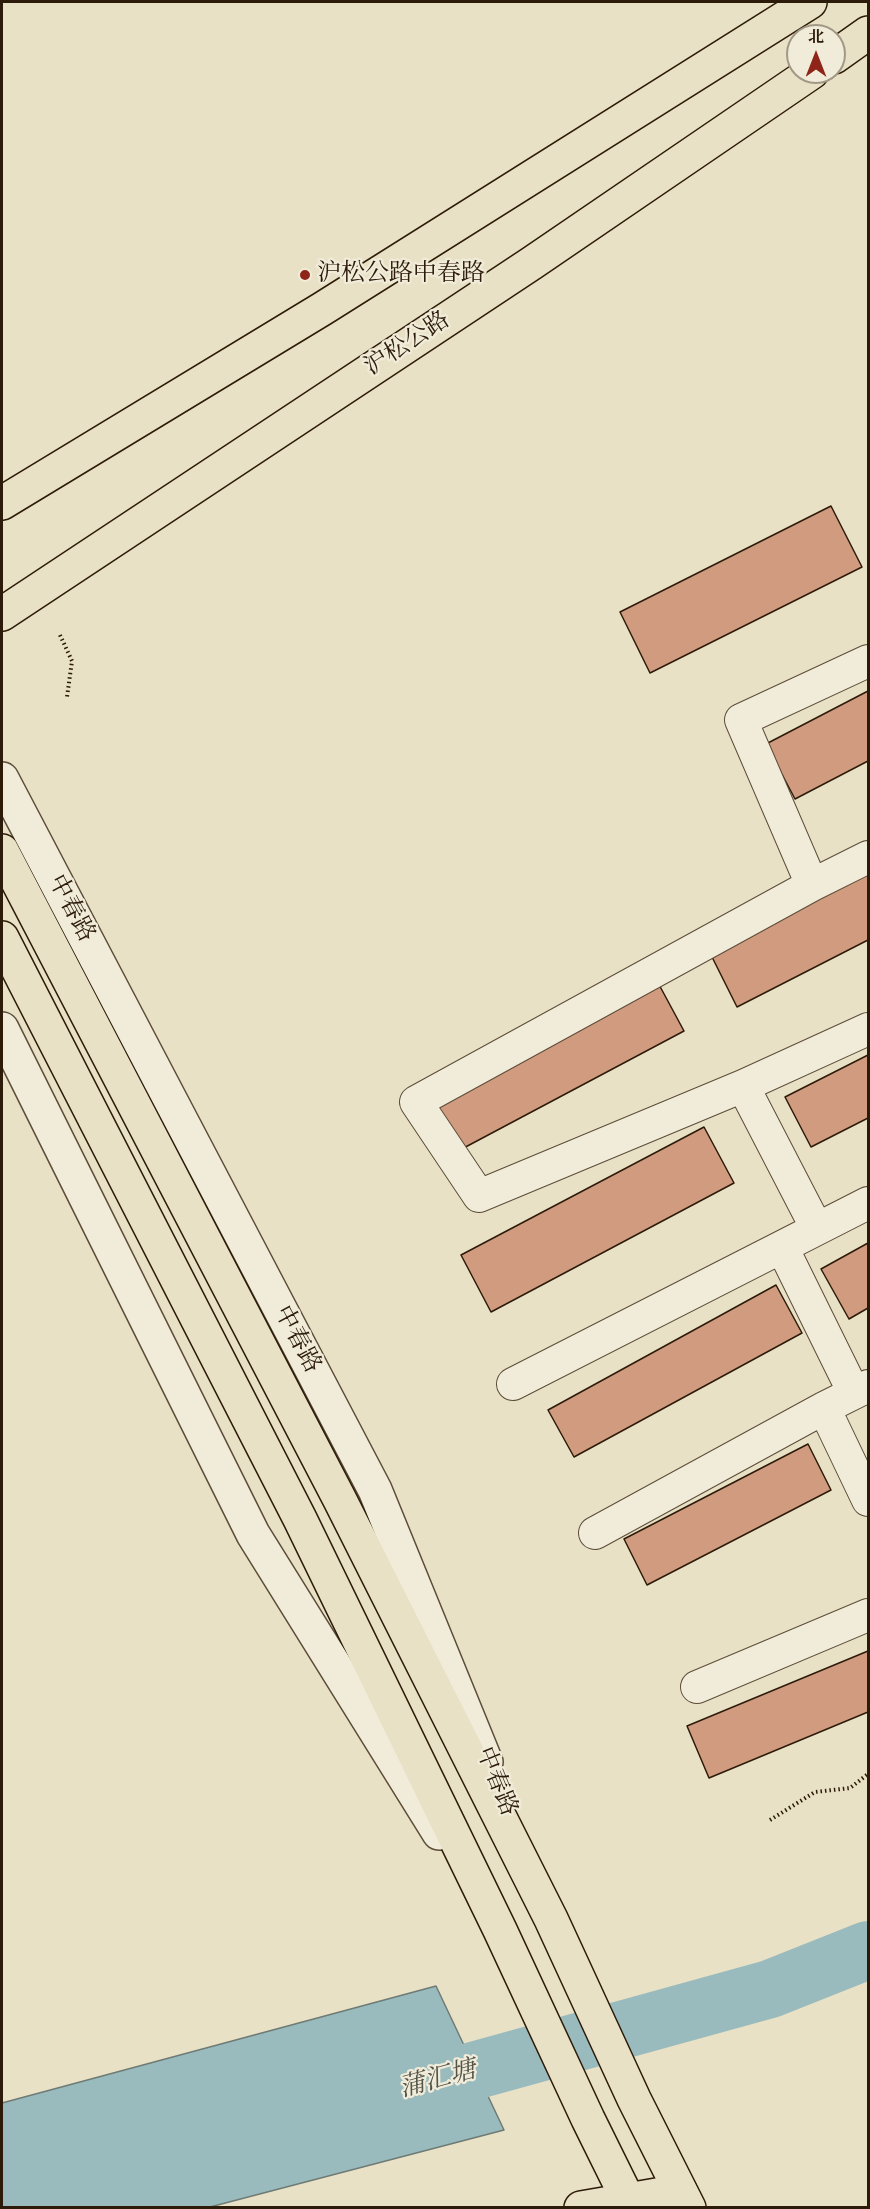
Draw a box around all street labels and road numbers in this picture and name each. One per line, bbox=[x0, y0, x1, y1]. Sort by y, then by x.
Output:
street label: 沪松公路 bbox=[360, 307, 456, 383]
street label: 中春路 bbox=[40, 870, 100, 948]
street label: 中春路 bbox=[266, 1301, 326, 1379]
street label: 中春路 bbox=[468, 1743, 522, 1821]

